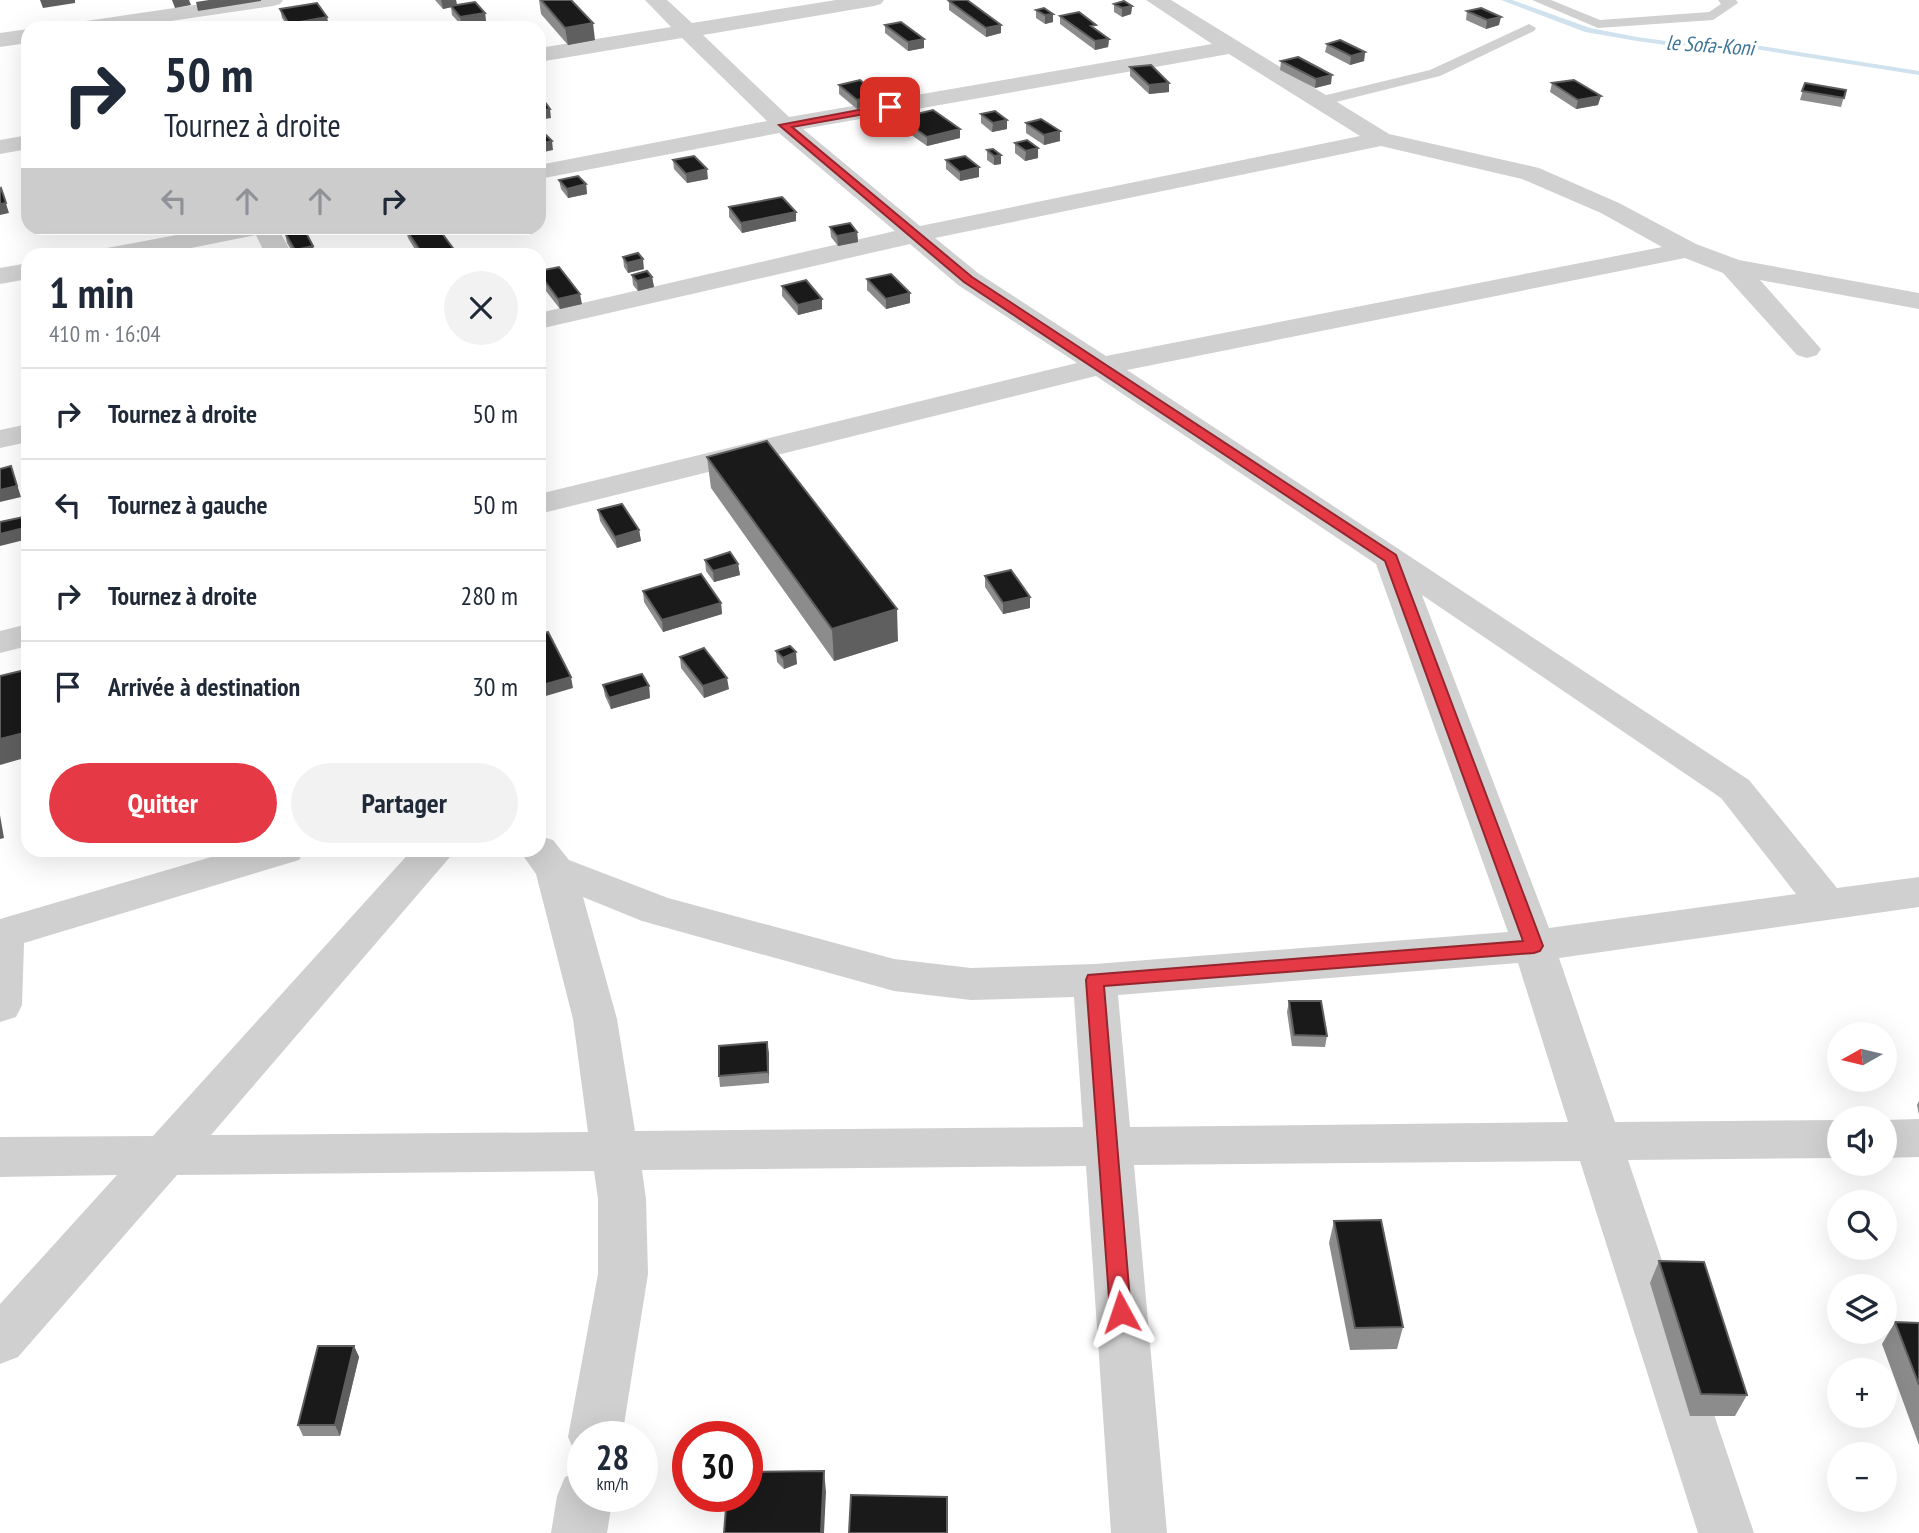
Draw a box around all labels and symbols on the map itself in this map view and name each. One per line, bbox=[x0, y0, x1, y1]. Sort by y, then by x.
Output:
water label: le Sofa-Koni bbox=[1665, 28, 1757, 62]
pin bbox=[860, 77, 920, 137]
north arrow bbox=[1827, 1022, 1897, 1092]
position arrow bbox=[1084, 1275, 1158, 1349]
speed limit sign: 30 bbox=[672, 1421, 763, 1512]

